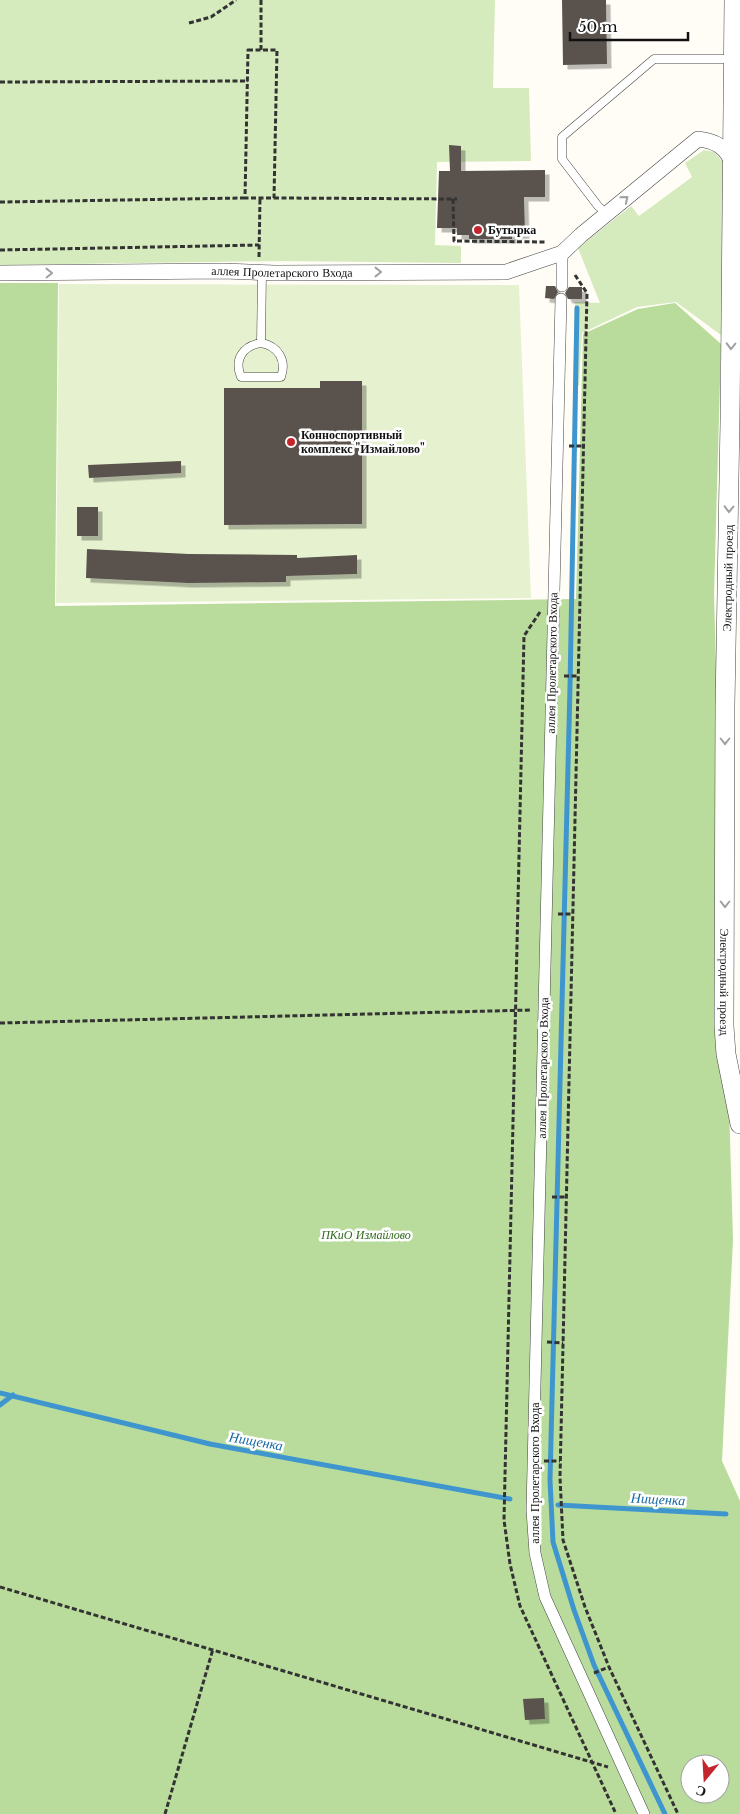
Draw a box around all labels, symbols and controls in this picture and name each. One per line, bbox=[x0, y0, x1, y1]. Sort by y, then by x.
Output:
scale bar bbox=[570, 10, 688, 42]
text: 50 m bbox=[578, 17, 618, 36]
one-way arrow bbox=[620, 195, 629, 204]
place label: Бутырка bbox=[488, 222, 536, 237]
marker: Бутырка bbox=[472, 224, 484, 236]
street label: аллея Пролетарского Входа bbox=[211, 263, 353, 280]
one-way arrow bbox=[374, 267, 382, 277]
one-way arrow bbox=[45, 268, 53, 278]
one-way arrow bbox=[726, 342, 736, 350]
place label: Конноспортивный комплекс "Измайлово" bbox=[301, 427, 425, 456]
marker: Конноспортивный комплекс "Измайлово" bbox=[285, 436, 297, 448]
one-way arrow bbox=[724, 505, 734, 513]
street label: Электродный проезд bbox=[719, 524, 736, 632]
street label: аллея Пролетарского Входа bbox=[543, 592, 560, 734]
one-way arrow bbox=[720, 738, 730, 745]
one-way arrow bbox=[720, 900, 730, 908]
street label: Электродный проезд bbox=[717, 928, 733, 1036]
street label: аллея Пролетарского Входа bbox=[534, 997, 551, 1139]
park label: ПКиО Измайлово bbox=[320, 1227, 411, 1242]
street label: аллея Пролетарского Входа bbox=[527, 1402, 542, 1544]
water label: Нищенка bbox=[227, 1427, 284, 1455]
water label: Нищенка bbox=[629, 1489, 686, 1509]
north arrow bbox=[680, 1754, 730, 1804]
text: С bbox=[693, 1781, 709, 1801]

